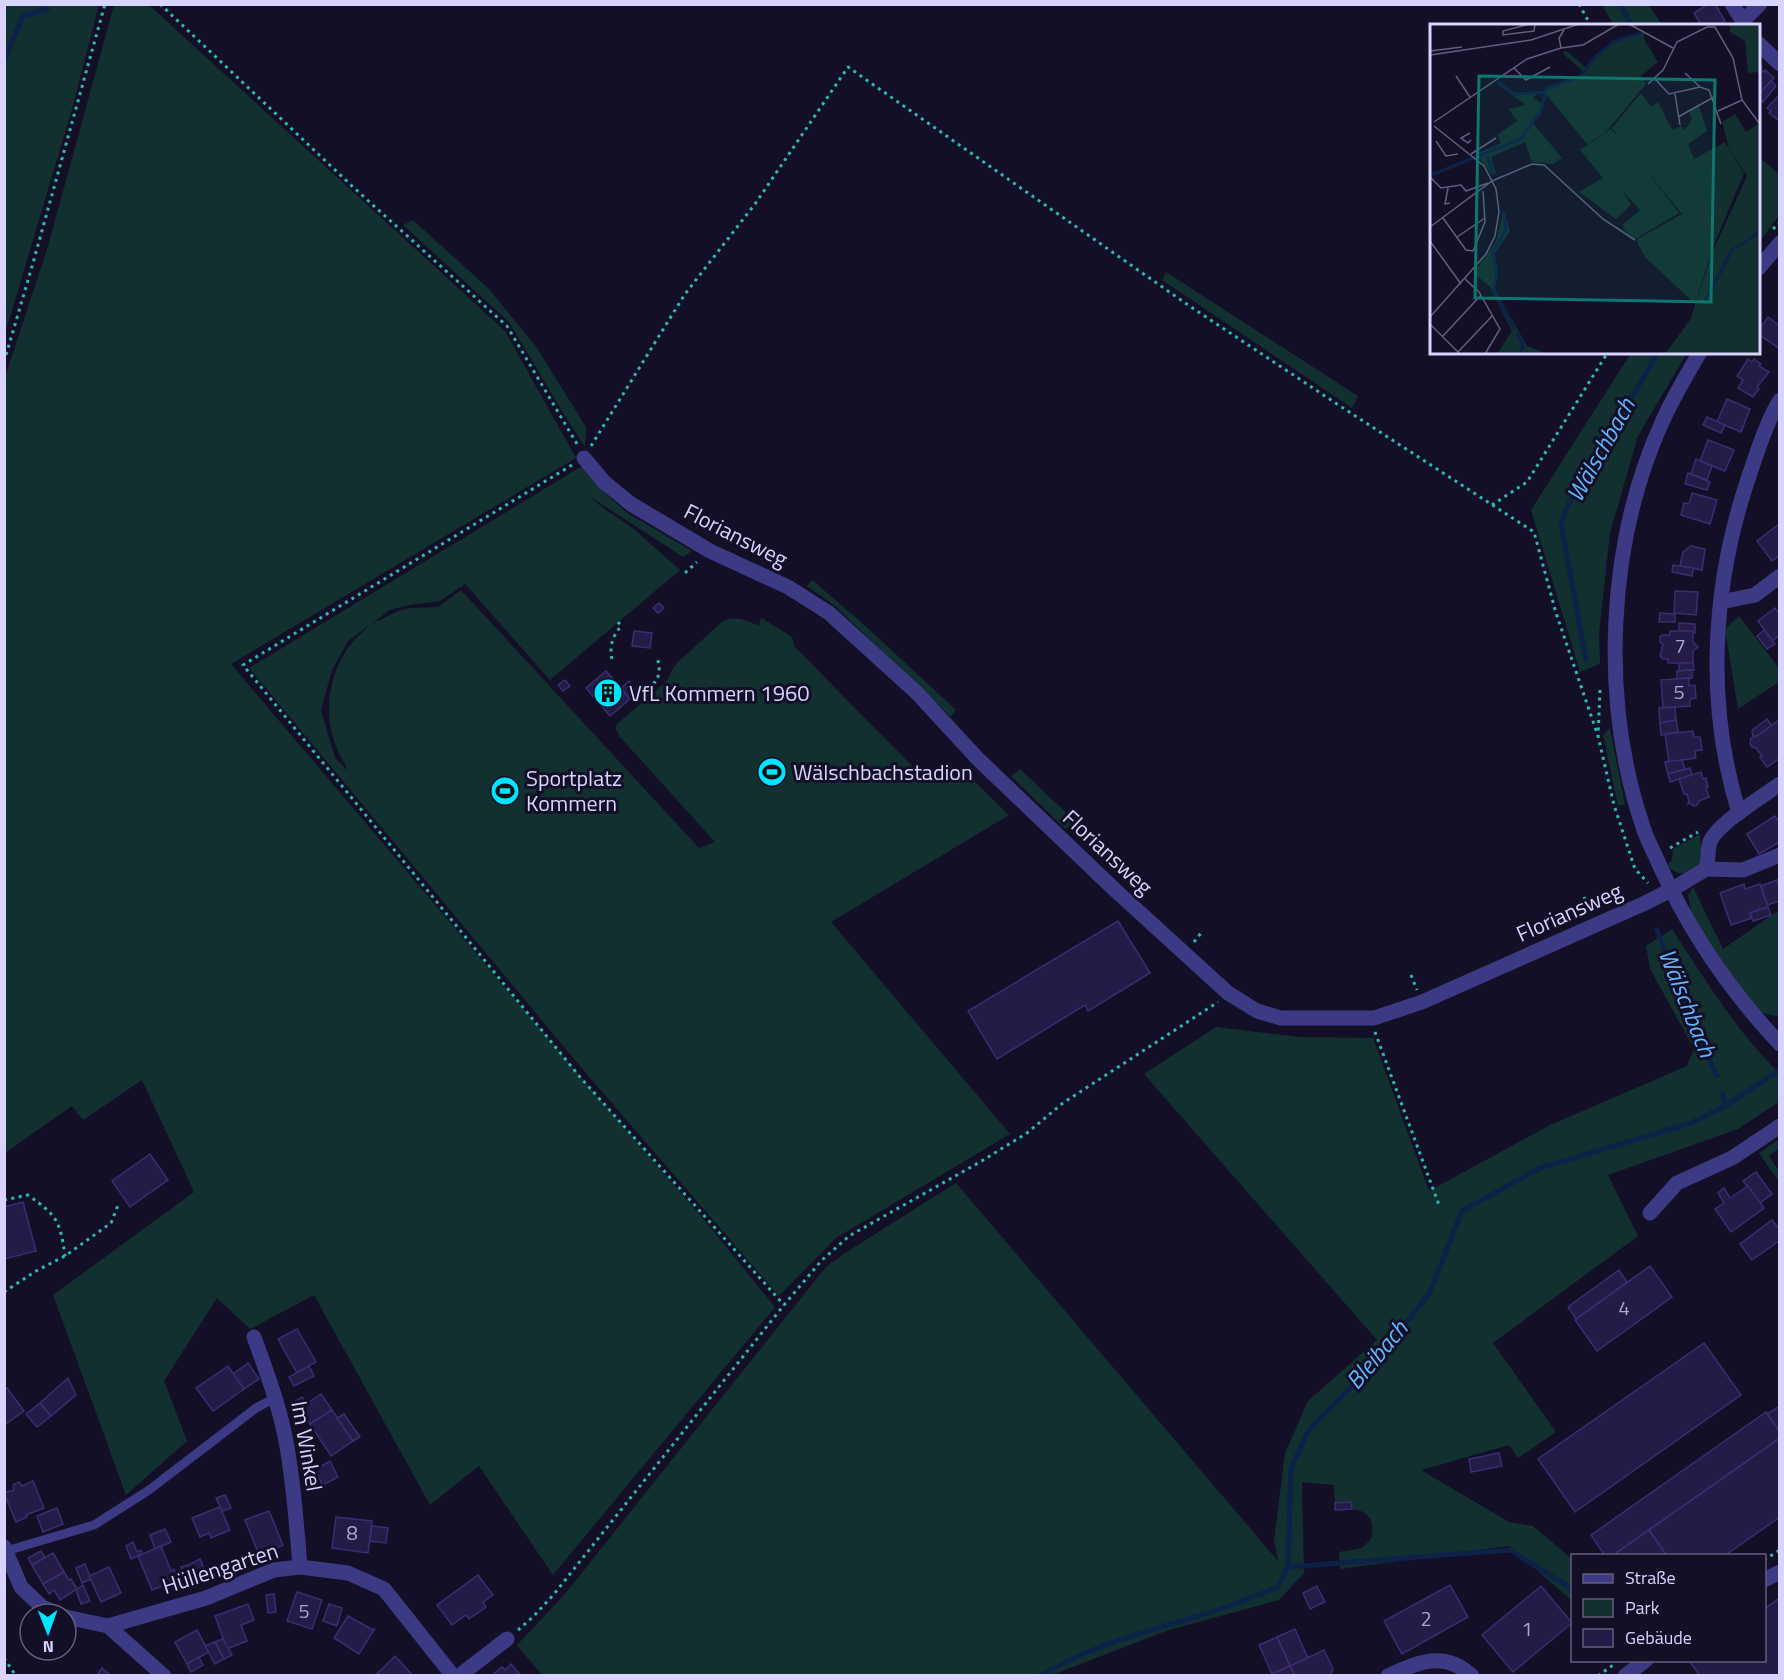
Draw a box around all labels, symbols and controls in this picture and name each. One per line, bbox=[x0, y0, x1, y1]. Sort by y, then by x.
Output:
inset map bbox=[1430, 24, 1760, 354]
water label: Wälschbach bbox=[1557, 390, 1644, 508]
street label: Floriansweg bbox=[678, 494, 794, 576]
house number: 7 bbox=[1674, 630, 1686, 661]
place label: VfL Kommern 1960 bbox=[629, 676, 810, 710]
house number: 5 bbox=[1673, 676, 1685, 707]
building icon: VfL Kommern 1960 bbox=[592, 677, 624, 709]
place label: Wälschbachstadion bbox=[793, 755, 973, 789]
sports icon: Wälschbachstadion bbox=[756, 756, 788, 788]
place label: Sportplatz Kommern bbox=[526, 761, 622, 820]
sports icon: Sportplatz Kommern bbox=[489, 775, 521, 807]
street label: Floriansweg bbox=[1055, 801, 1161, 903]
street label: Floriansweg bbox=[1511, 874, 1627, 950]
water label: Wälschbach bbox=[1650, 943, 1726, 1063]
house number: 4 bbox=[1618, 1292, 1630, 1323]
water label: Bleibach bbox=[1337, 1311, 1417, 1397]
street label: Im Winkel bbox=[282, 1398, 332, 1494]
house number: 8 bbox=[346, 1517, 358, 1548]
street label: Hüllengarten bbox=[158, 1533, 282, 1603]
legend bbox=[1571, 1554, 1766, 1662]
text: Straße bbox=[1625, 1564, 1676, 1591]
text: Park bbox=[1625, 1594, 1660, 1621]
house number: 5 bbox=[298, 1595, 310, 1626]
north arrow bbox=[18, 1602, 78, 1662]
house number: 2 bbox=[1420, 1603, 1432, 1634]
house number: 1 bbox=[1521, 1613, 1533, 1644]
text: Gebäude bbox=[1625, 1624, 1692, 1651]
text: N bbox=[43, 1635, 54, 1659]

